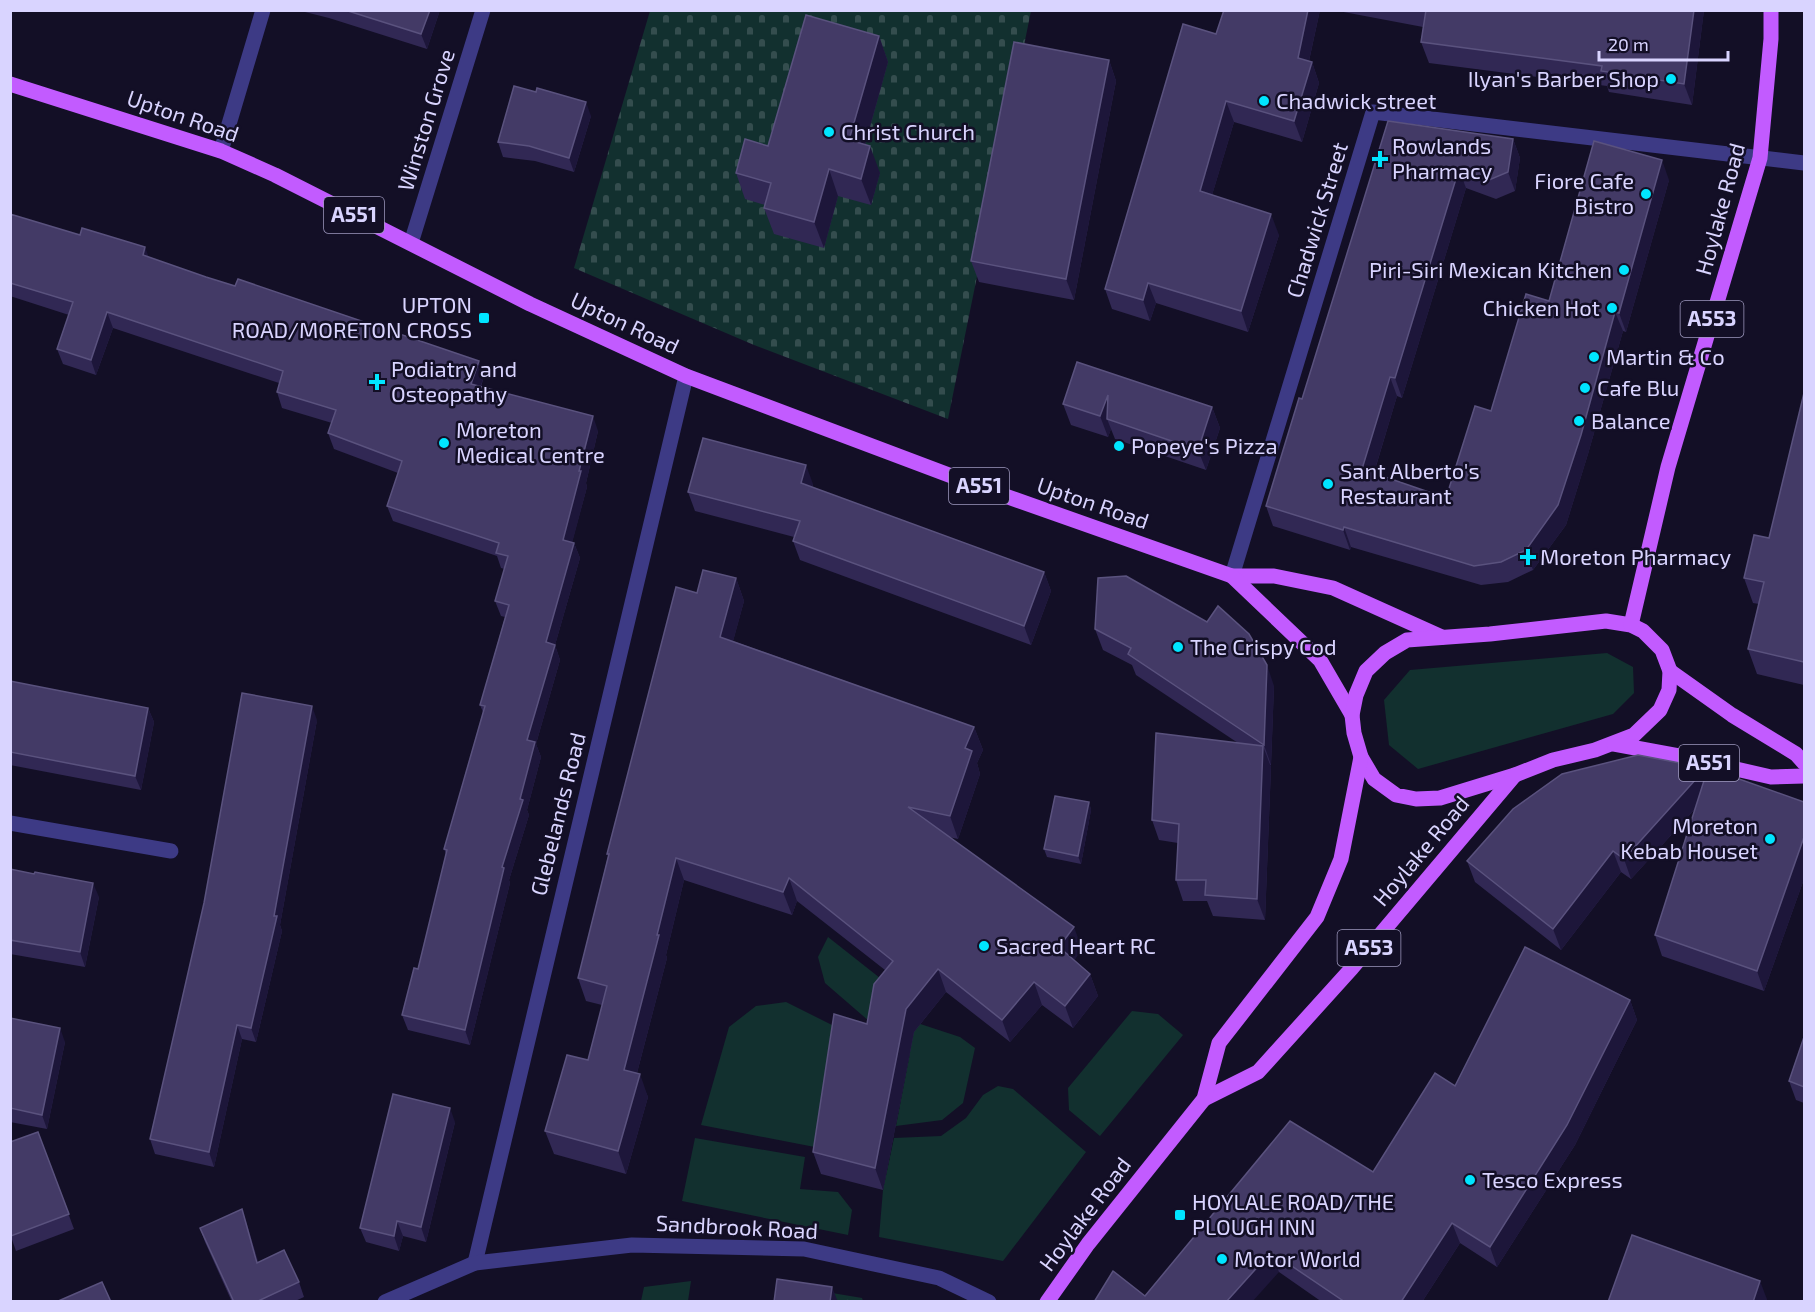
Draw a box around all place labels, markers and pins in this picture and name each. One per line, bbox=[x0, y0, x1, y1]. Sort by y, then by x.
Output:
place label: Ilyan's Barber Shop bbox=[1468, 65, 1659, 91]
marker: Ilyan's Barber Shop bbox=[1664, 72, 1678, 86]
place label: Chadwick street bbox=[1276, 87, 1436, 113]
marker: Chadwick street bbox=[1257, 94, 1271, 108]
place label: Christ Church bbox=[841, 118, 975, 144]
marker: Christ Church bbox=[822, 125, 836, 139]
place label: Rowlands Pharmacy bbox=[1392, 132, 1493, 183]
marker: Rowlands Pharmacy bbox=[1373, 152, 1387, 166]
place label: Fiore Cafe Bistro bbox=[1534, 167, 1634, 218]
marker: Fiore Cafe Bistro bbox=[1639, 187, 1653, 201]
place label: Piri-Siri Mexican Kitchen bbox=[1369, 256, 1612, 282]
marker: Piri-Siri Mexican Kitchen bbox=[1617, 263, 1631, 277]
place label: UPTON ROAD/MORETON CROSS bbox=[232, 291, 472, 342]
place label: Chicken Hot bbox=[1483, 294, 1600, 320]
marker: Chicken Hot bbox=[1605, 301, 1619, 315]
marker: UPTON ROAD/MORETON CROSS bbox=[477, 311, 491, 325]
place label: Martin & Co bbox=[1606, 343, 1725, 369]
marker: Martin & Co bbox=[1587, 350, 1601, 364]
place label: Podiatry and Osteopathy bbox=[391, 355, 517, 406]
marker: Podiatry and Osteopathy bbox=[368, 373, 386, 391]
place label: Cafe Blu bbox=[1597, 374, 1679, 400]
marker: Cafe Blu bbox=[1578, 381, 1592, 395]
place label: Balance bbox=[1591, 407, 1671, 433]
marker: Balance bbox=[1572, 414, 1586, 428]
place label: Moreton Medical Centre bbox=[456, 416, 605, 467]
place label: Popeye's Pizza bbox=[1131, 432, 1278, 458]
marker: Moreton Medical Centre bbox=[437, 436, 451, 450]
marker: Popeye's Pizza bbox=[1112, 439, 1126, 453]
place label: Sant Alberto's Restaurant bbox=[1340, 457, 1480, 508]
marker: Sant Alberto's Restaurant bbox=[1321, 477, 1335, 491]
place label: Moreton Pharmacy bbox=[1540, 543, 1731, 569]
marker: Moreton Pharmacy bbox=[1521, 550, 1535, 564]
place label: The Crispy Cod bbox=[1190, 633, 1337, 659]
marker: The Crispy Cod bbox=[1171, 640, 1185, 654]
place label: Moreton Kebab Houset bbox=[1620, 812, 1758, 863]
marker: Moreton Kebab Houset bbox=[1763, 832, 1777, 846]
place label: Sacred Heart RC bbox=[996, 932, 1156, 958]
marker: Sacred Heart RC bbox=[977, 939, 991, 953]
place label: Tesco Express bbox=[1482, 1166, 1623, 1192]
marker: Tesco Express bbox=[1463, 1173, 1477, 1187]
place label: HOYLALE ROAD/THE PLOUGH INN bbox=[1192, 1188, 1394, 1239]
marker: HOYLALE ROAD/THE PLOUGH INN bbox=[1173, 1208, 1187, 1222]
place label: Motor World bbox=[1234, 1245, 1361, 1271]
marker: Motor World bbox=[1215, 1252, 1229, 1266]

